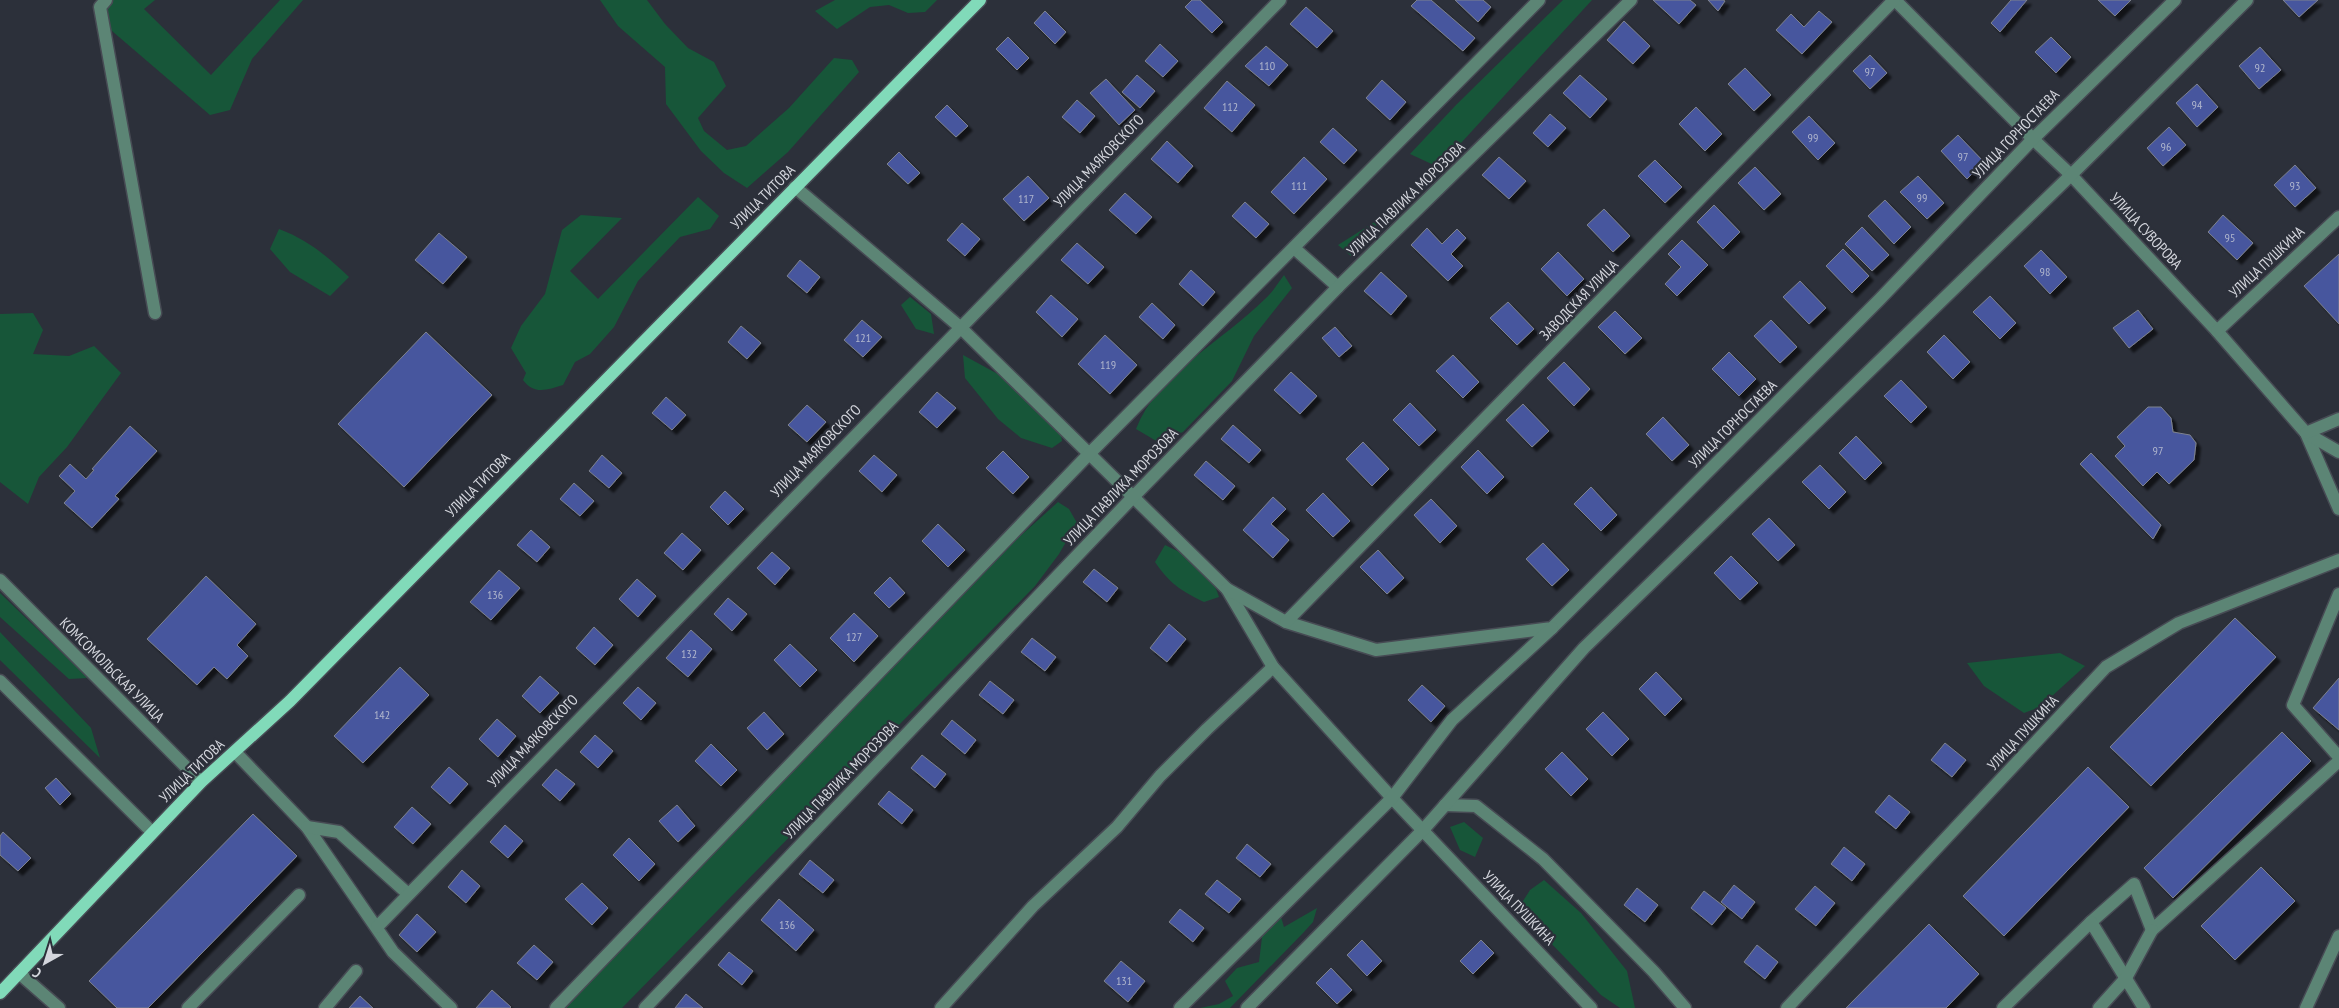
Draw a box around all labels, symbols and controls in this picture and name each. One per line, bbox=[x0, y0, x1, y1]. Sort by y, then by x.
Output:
house number: 110 bbox=[1259, 58, 1275, 73]
house number: 92 bbox=[2255, 60, 2265, 75]
house number: 97 bbox=[1865, 64, 1875, 79]
street label: УЛИЦА ГОРНОСТАЕВА bbox=[1968, 84, 2064, 182]
house number: 94 bbox=[2192, 97, 2203, 112]
house number: 112 bbox=[1222, 99, 1238, 114]
street label: УЛИЦА МАЯКОВСКОГО bbox=[1049, 110, 1148, 211]
house number: 99 bbox=[1808, 130, 1818, 145]
street label: УЛИЦА ПАВЛИКА МОРОЗОВА bbox=[1343, 137, 1469, 260]
house number: 96 bbox=[2161, 139, 2171, 154]
house number: 97 bbox=[1958, 149, 1968, 164]
street label: УЛИЦА ТИТОВА bbox=[726, 160, 799, 233]
house number: 111 bbox=[1291, 178, 1307, 193]
house number: 93 bbox=[2290, 178, 2300, 193]
street label: УЛИЦА СУВОРОВА bbox=[2106, 188, 2187, 274]
house number: 99 bbox=[1917, 190, 1927, 205]
house number: 117 bbox=[1018, 191, 1034, 206]
street label: УЛИЦА ПУШКИНА bbox=[2225, 221, 2309, 301]
house number: 95 bbox=[2225, 230, 2235, 245]
street label: ЗАВОДСКАЯ УЛИЦА bbox=[1535, 255, 1623, 344]
house number: 98 bbox=[2040, 264, 2050, 279]
house number: 121 bbox=[855, 330, 871, 345]
house number: 119 bbox=[1100, 357, 1116, 372]
street label: УЛИЦА ГОРНОСТАЕВА bbox=[1685, 375, 1781, 472]
street label: УЛИЦА МАЯКОВСКОГО bbox=[766, 400, 865, 501]
street label: УЛИЦА ПАВЛИКА МОРОЗОВА bbox=[1059, 423, 1183, 550]
house number: 97 bbox=[2153, 443, 2163, 458]
street label: УЛИЦА ТИТОВА bbox=[441, 448, 514, 521]
house number: 136 bbox=[487, 587, 503, 602]
street label: КОМСОМОЛЬСКАЯ УЛИЦА bbox=[56, 613, 169, 727]
house number: 127 bbox=[846, 629, 862, 644]
house number: 132 bbox=[681, 646, 697, 661]
street label: УЛИЦА МАЯКОВСКОГО bbox=[483, 690, 582, 791]
street label: УЛИЦА ПУШКИНА bbox=[1983, 690, 2063, 774]
house number: 142 bbox=[374, 707, 390, 722]
street label: УЛИЦА ПАВЛИКА МОРОЗОВА bbox=[779, 716, 903, 843]
street label: УЛИЦА ТИТОВА bbox=[155, 734, 229, 806]
street label: УЛИЦА ПУШКИНА bbox=[1479, 866, 1560, 949]
house number: 136 bbox=[779, 917, 795, 932]
north arrow bbox=[20, 938, 70, 988]
text: С bbox=[28, 964, 45, 982]
house number: 131 bbox=[1116, 973, 1132, 988]

